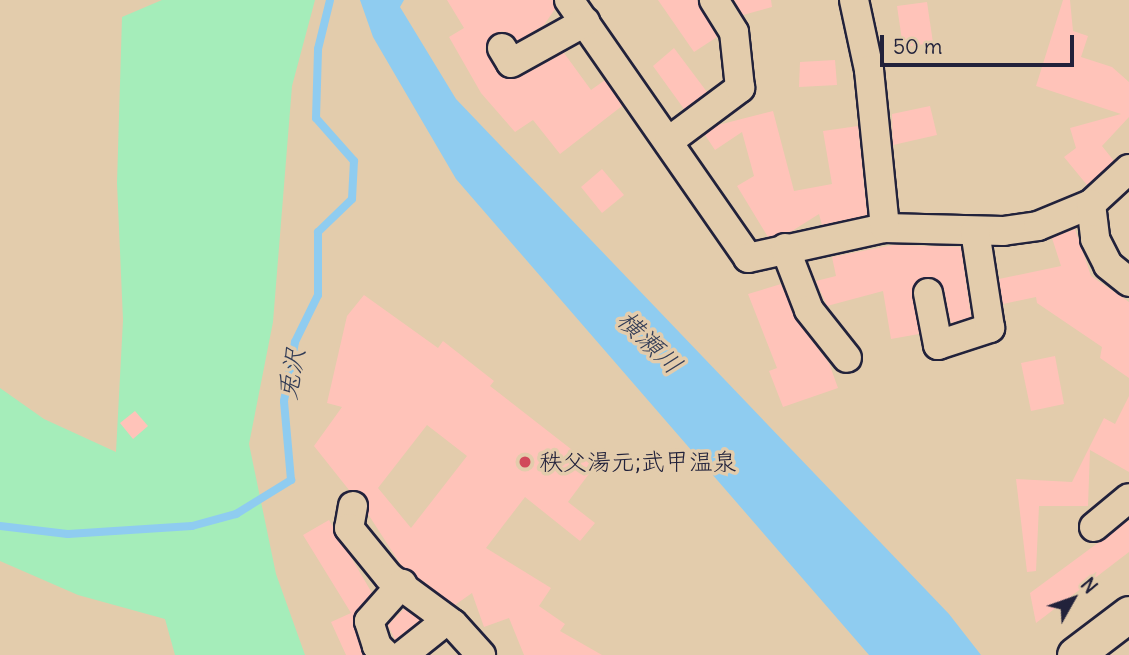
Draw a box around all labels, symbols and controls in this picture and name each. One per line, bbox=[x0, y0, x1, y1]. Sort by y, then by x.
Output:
scale bar bbox=[884, 21, 1078, 65]
text: 50 m bbox=[893, 33, 942, 60]
water label: 横瀬川 bbox=[611, 304, 689, 380]
water label: 兎沢 bbox=[271, 346, 311, 402]
place label: 秩父湯元;武甲温泉 bbox=[539, 448, 737, 476]
marker: 秩父湯元;武甲温泉 bbox=[517, 454, 533, 470]
north arrow bbox=[1038, 564, 1108, 634]
text: N bbox=[1076, 573, 1102, 598]

